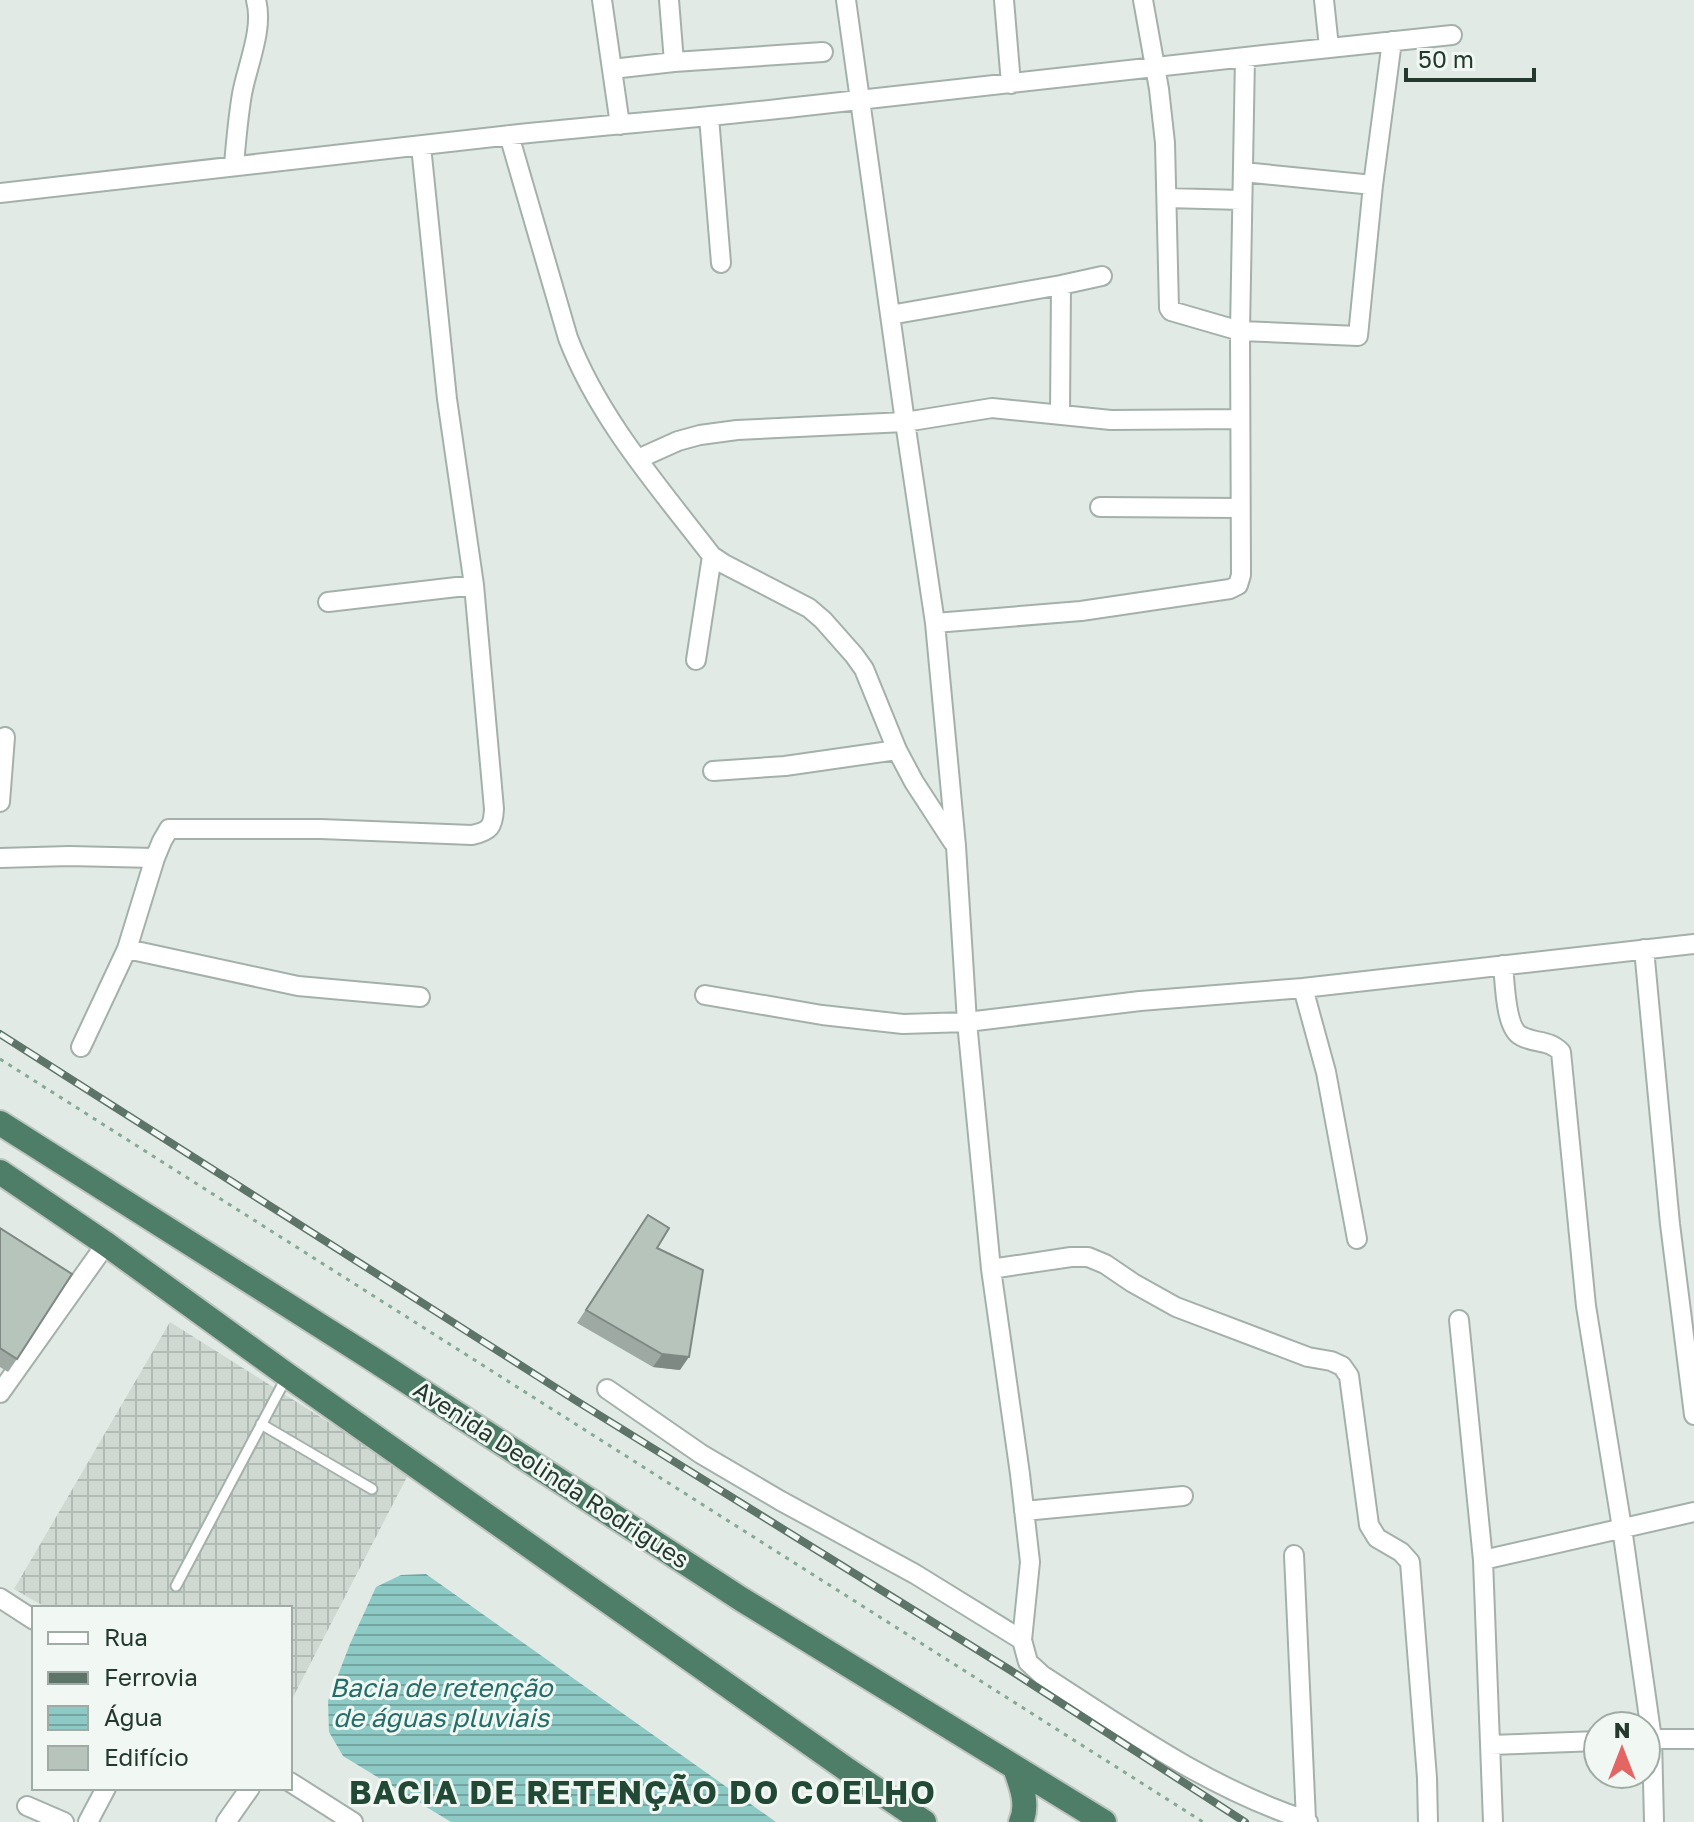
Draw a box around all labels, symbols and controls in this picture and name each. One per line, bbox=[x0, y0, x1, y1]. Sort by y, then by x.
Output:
scale bar bbox=[1406, 32, 1534, 82]
text: 50 m bbox=[1418, 44, 1474, 73]
street label: Avenida Deolinda Rodrigues bbox=[409, 1374, 695, 1574]
legend bbox=[32, 1606, 292, 1790]
text: Rua bbox=[104, 1622, 148, 1651]
text: Ferrovia bbox=[104, 1662, 198, 1691]
water label: Bacia de retenção de águas pluviais bbox=[330, 1672, 554, 1733]
text: Água bbox=[104, 1702, 163, 1731]
north arrow bbox=[1582, 1710, 1662, 1790]
text: N bbox=[1614, 1716, 1630, 1743]
text: Edifício bbox=[104, 1742, 189, 1771]
district label: BACIA DE RETENÇÃO DO COELHO bbox=[349, 1773, 937, 1811]

